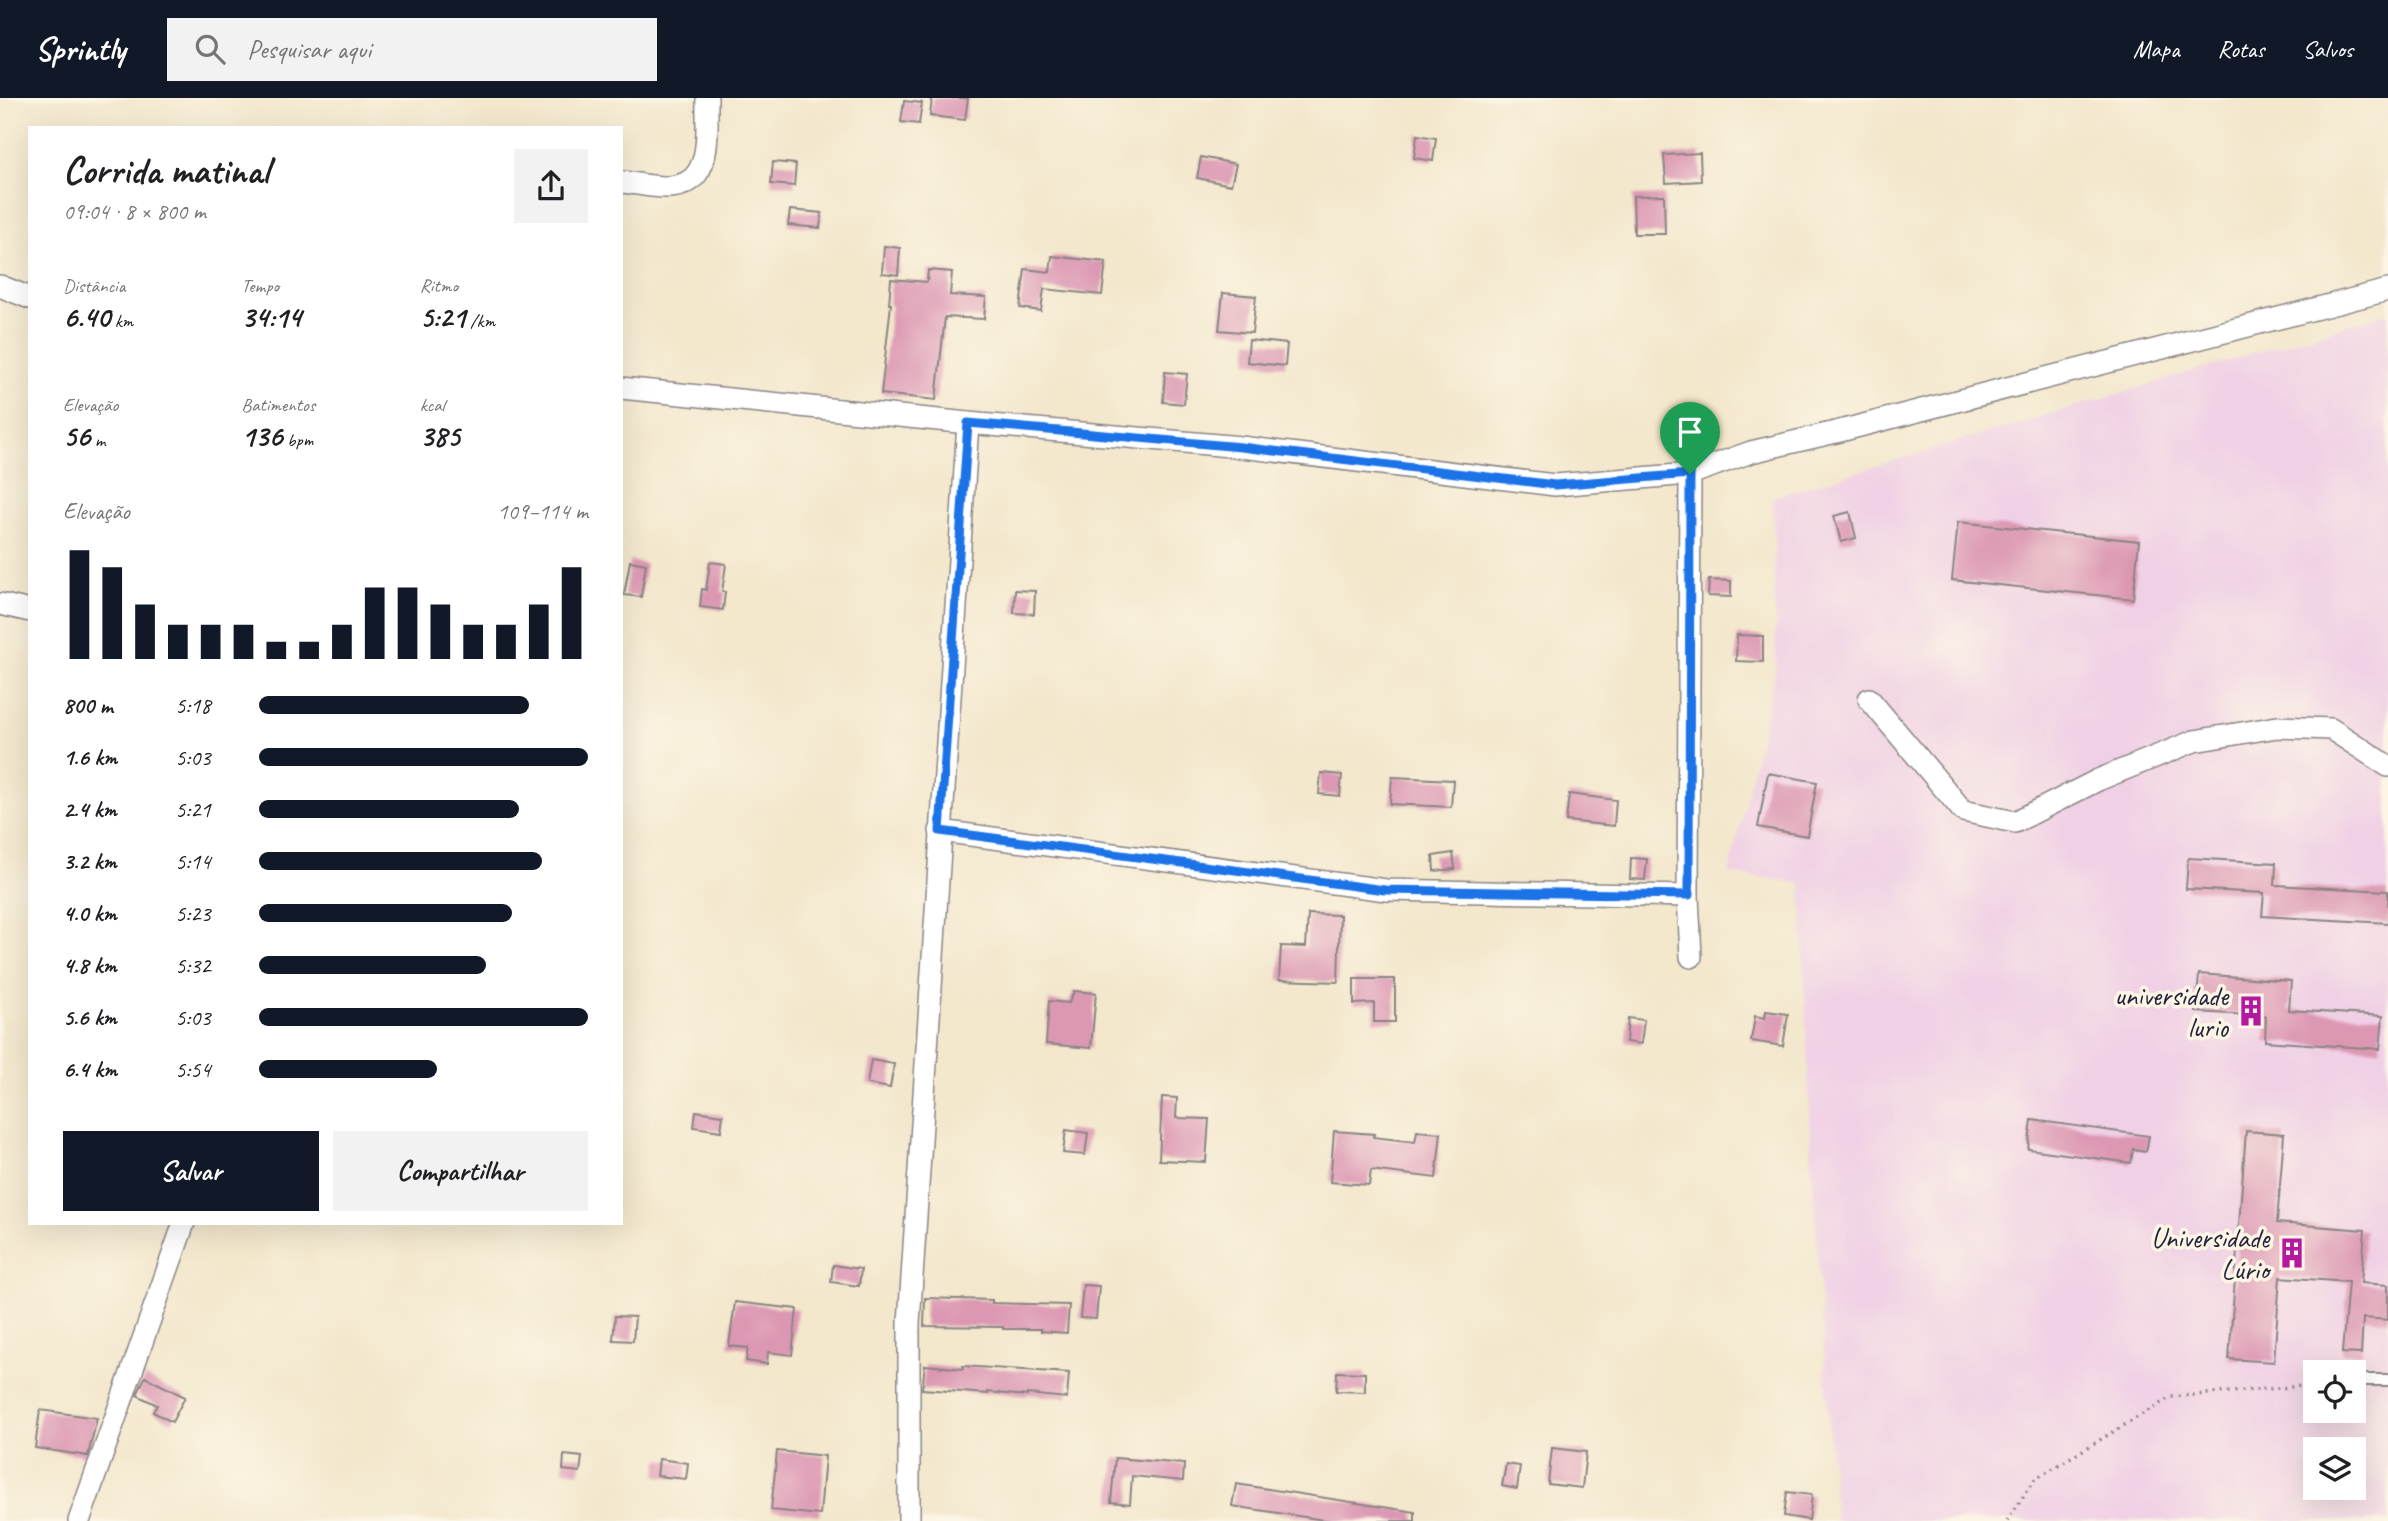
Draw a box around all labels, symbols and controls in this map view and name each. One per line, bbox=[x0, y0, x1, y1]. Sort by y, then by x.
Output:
search box bbox=[167, 18, 657, 81]
text: Sprintly bbox=[35, 28, 125, 70]
icon: search bbox=[191, 30, 229, 68]
text: Pesquisar aqui bbox=[247, 33, 371, 66]
text: Mapa bbox=[2133, 34, 2180, 64]
text: Rotas bbox=[2218, 34, 2264, 64]
text: Salvos bbox=[2302, 34, 2353, 64]
text: Corrida matinal bbox=[63, 147, 269, 194]
button: share bbox=[514, 149, 588, 223]
text: 09:04 · 8 × 800 m bbox=[63, 197, 206, 226]
text: Distância bbox=[63, 274, 125, 298]
text: Tempo bbox=[241, 274, 279, 298]
text: Ritmo bbox=[420, 274, 458, 298]
text: 6.40 bbox=[63, 298, 110, 336]
text: 34:14 bbox=[241, 298, 301, 336]
text: 5:21 bbox=[420, 298, 466, 336]
text: km bbox=[110, 309, 133, 333]
text: /km bbox=[466, 309, 495, 333]
text: Elevação bbox=[63, 393, 118, 417]
text: Batimentos bbox=[241, 393, 315, 417]
text: kcal bbox=[420, 393, 445, 417]
pin bbox=[1660, 402, 1720, 474]
icon: arrive bbox=[1671, 413, 1709, 451]
text: 56 bbox=[63, 417, 90, 455]
text: 136 bbox=[241, 417, 282, 455]
text: 385 bbox=[420, 417, 460, 455]
text: m bbox=[90, 428, 105, 452]
text: bpm bbox=[282, 428, 313, 452]
text: Elevação bbox=[63, 497, 130, 526]
text: 109–114 m bbox=[497, 497, 588, 526]
text: 800 m bbox=[63, 691, 113, 720]
text: 5:18 bbox=[175, 691, 211, 720]
text: 1.6 km bbox=[63, 743, 117, 772]
text: 5:03 bbox=[175, 743, 211, 772]
text: 2.4 km bbox=[63, 795, 117, 824]
text: 5:21 bbox=[175, 795, 211, 824]
text: 3.2 km bbox=[63, 847, 117, 876]
text: 5:14 bbox=[175, 847, 211, 876]
text: 4.0 km bbox=[63, 899, 117, 928]
text: 5:23 bbox=[175, 899, 211, 928]
text: 4.8 km bbox=[63, 951, 117, 980]
text: 5:32 bbox=[175, 951, 211, 980]
place label: universidade lurio bbox=[2114, 978, 2230, 1045]
building icon: universidade lurio bbox=[2234, 994, 2268, 1028]
text: 5.6 km bbox=[63, 1003, 117, 1032]
text: 5:03 bbox=[175, 1003, 211, 1032]
text: 6.4 km bbox=[63, 1055, 117, 1084]
text: 5:54 bbox=[175, 1055, 211, 1084]
button: Salvar bbox=[63, 1131, 319, 1211]
button: Compartilhar bbox=[333, 1131, 588, 1211]
place label: Universidade Lúrio bbox=[2151, 1220, 2272, 1287]
building icon: Universidade Lúrio bbox=[2275, 1236, 2309, 1270]
map controls bbox=[2303, 1360, 2366, 1500]
button: locate bbox=[2303, 1360, 2366, 1423]
button: layers bbox=[2303, 1437, 2366, 1500]

